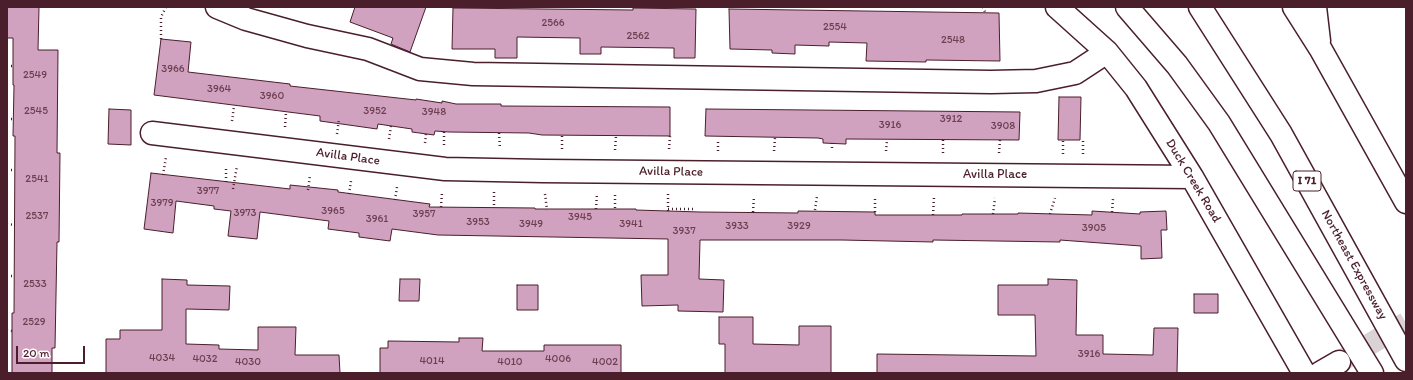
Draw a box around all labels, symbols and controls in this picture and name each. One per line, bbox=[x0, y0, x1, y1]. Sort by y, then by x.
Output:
house number: 2566 bbox=[541, 16, 565, 30]
house number: 2554 bbox=[823, 20, 847, 34]
house number: 2562 bbox=[626, 29, 650, 43]
house number: 2548 bbox=[941, 33, 965, 47]
house number: 3966 bbox=[161, 62, 185, 76]
house number: 2549 bbox=[23, 68, 47, 82]
house number: 3964 bbox=[207, 82, 231, 96]
house number: 3960 bbox=[260, 89, 284, 103]
house number: 2545 bbox=[24, 104, 48, 118]
house number: 3952 bbox=[363, 104, 387, 118]
house number: 3948 bbox=[422, 105, 446, 119]
house number: 3912 bbox=[940, 112, 962, 126]
house number: 3916 bbox=[879, 118, 901, 132]
house number: 3908 bbox=[991, 119, 1015, 133]
street label: Duck Creek Road bbox=[1162, 136, 1224, 226]
street label: Avilla Place bbox=[315, 145, 381, 169]
street label: Avilla Place bbox=[639, 164, 703, 180]
street label: Avilla Place bbox=[963, 167, 1027, 183]
road number: I 71 bbox=[1293, 171, 1321, 191]
house number: 2541 bbox=[25, 172, 49, 186]
house number: 3977 bbox=[197, 184, 219, 198]
house number: 3979 bbox=[151, 196, 173, 210]
house number: 3965 bbox=[321, 204, 345, 218]
house number: 3973 bbox=[233, 206, 257, 220]
house number: 3957 bbox=[413, 207, 435, 221]
street label: Northeast Expressway bbox=[1317, 207, 1391, 323]
house number: 2537 bbox=[25, 209, 49, 223]
house number: 3945 bbox=[568, 210, 592, 224]
house number: 3961 bbox=[366, 212, 388, 226]
house number: 3953 bbox=[466, 215, 490, 229]
house number: 3949 bbox=[519, 217, 543, 231]
house number: 3941 bbox=[619, 217, 643, 231]
house number: 3933 bbox=[725, 219, 749, 233]
house number: 3929 bbox=[787, 219, 811, 233]
house number: 3905 bbox=[1082, 221, 1106, 235]
house number: 3937 bbox=[672, 224, 696, 238]
house number: 2533 bbox=[23, 277, 47, 291]
house number: 2529 bbox=[22, 315, 46, 329]
scale bar bbox=[18, 338, 87, 364]
text: 20 m bbox=[23, 346, 50, 360]
house number: 3916 bbox=[1078, 347, 1100, 361]
house number: 4034 bbox=[149, 351, 175, 365]
house number: 4032 bbox=[192, 352, 218, 366]
house number: 4006 bbox=[545, 352, 571, 366]
house number: 4014 bbox=[419, 354, 445, 368]
house number: 4030 bbox=[235, 355, 261, 369]
house number: 4010 bbox=[497, 355, 523, 369]
house number: 4002 bbox=[592, 355, 618, 369]

